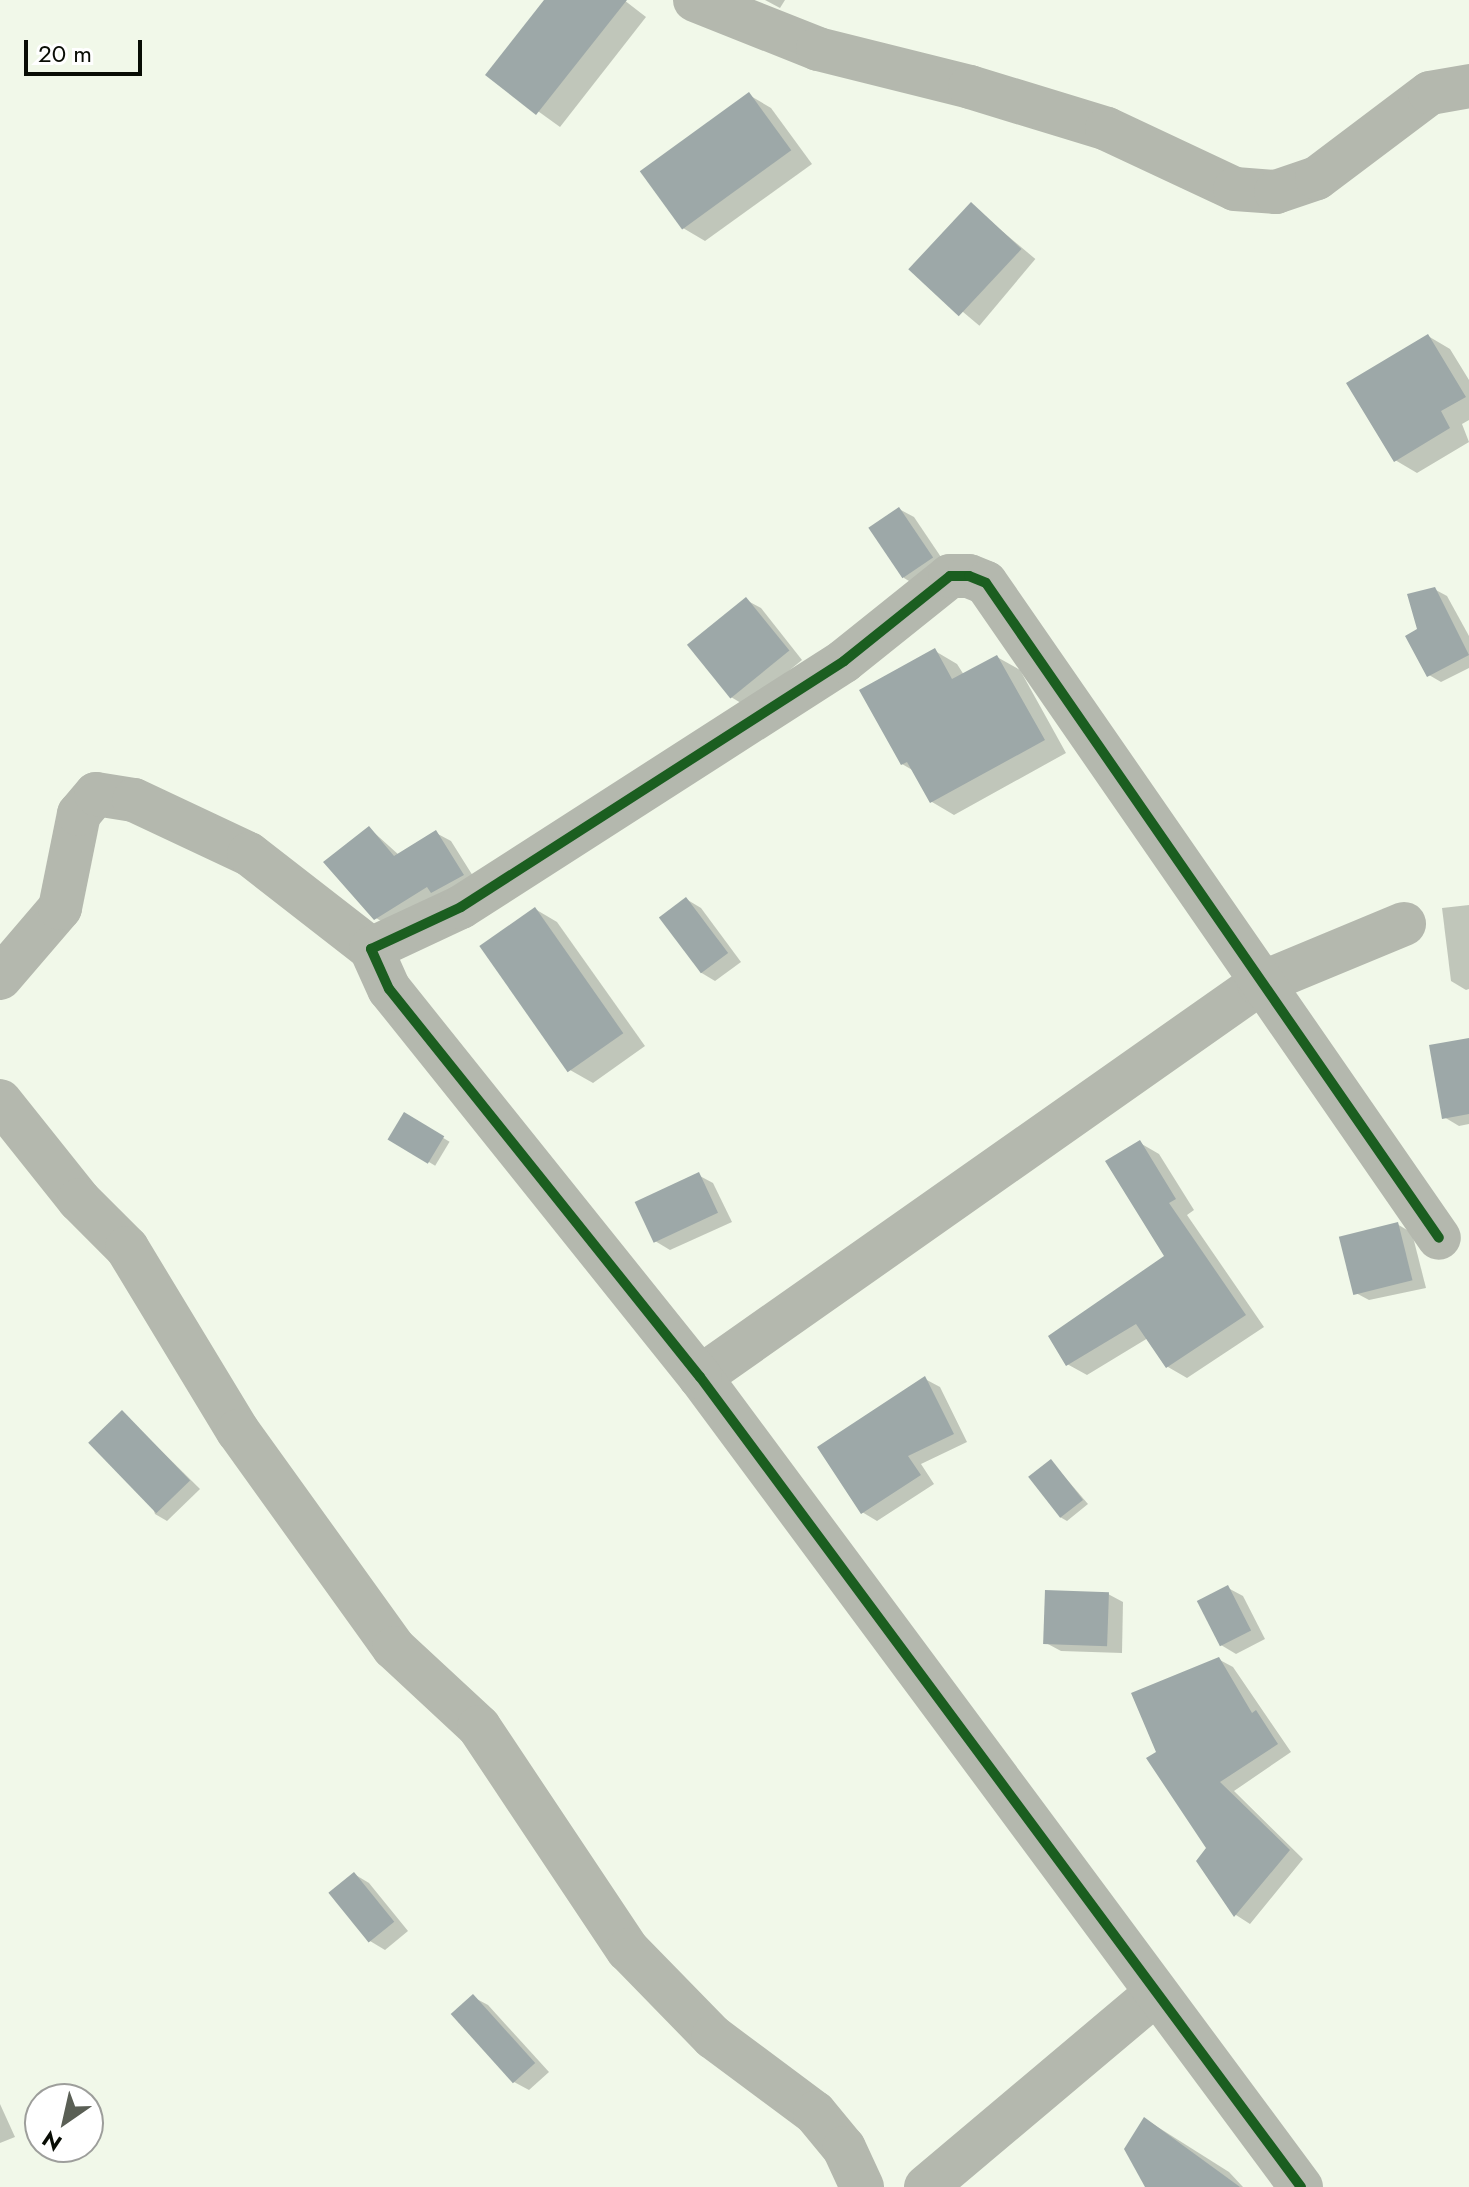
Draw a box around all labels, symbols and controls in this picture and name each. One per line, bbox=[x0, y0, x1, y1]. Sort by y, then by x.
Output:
scale bar bbox=[28, 24, 146, 74]
text: 20 m bbox=[38, 36, 92, 71]
north arrow bbox=[24, 2083, 104, 2163]
text: N bbox=[36, 2123, 68, 2159]

